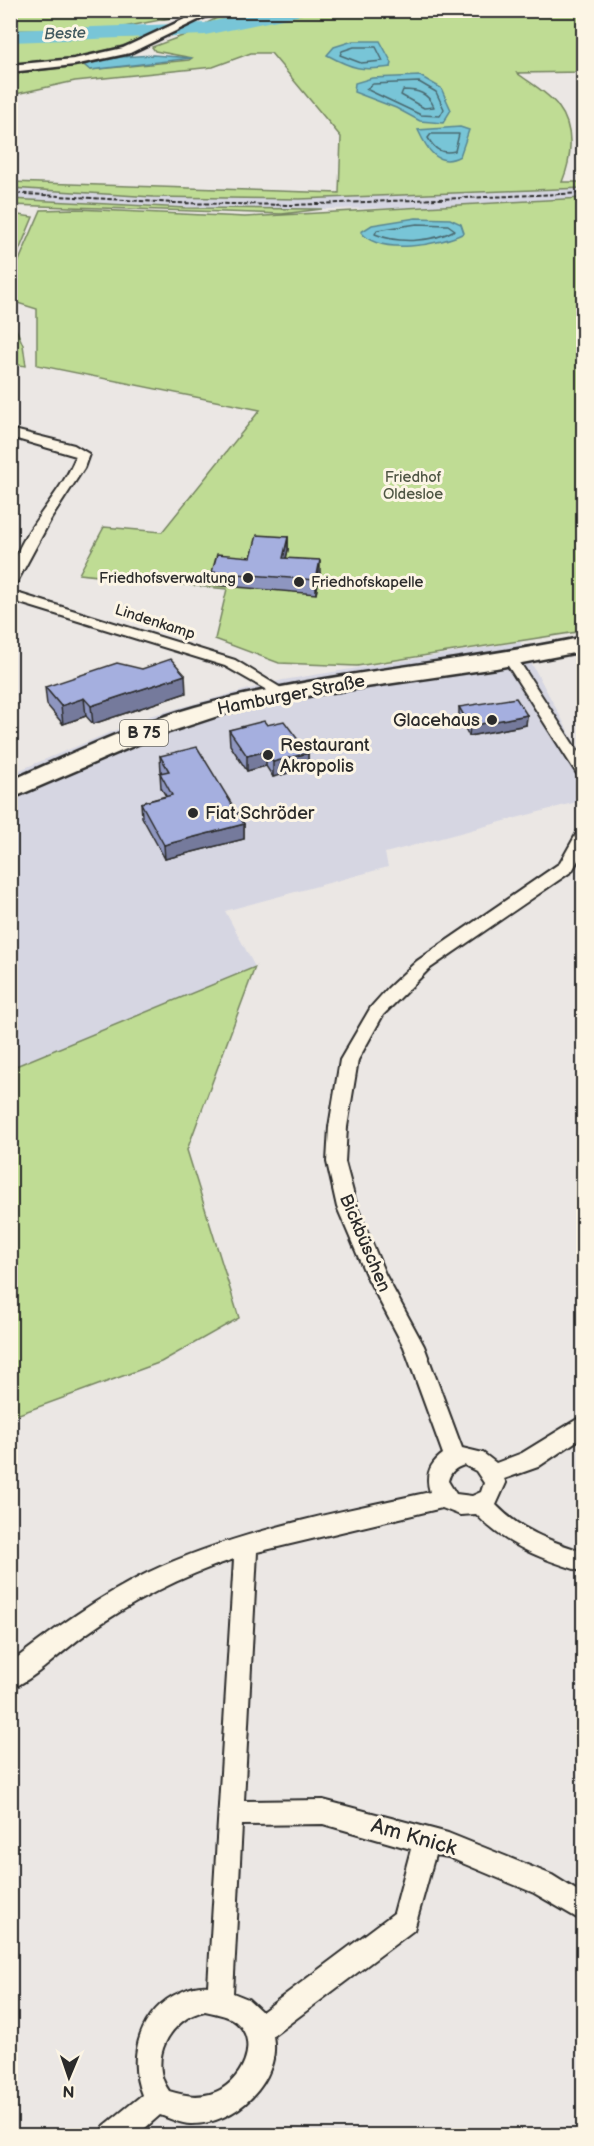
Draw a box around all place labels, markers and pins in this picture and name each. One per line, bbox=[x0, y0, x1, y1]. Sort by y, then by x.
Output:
place label: Friedhofsverwaltung bbox=[99, 569, 236, 588]
marker: Friedhofsverwaltung bbox=[241, 571, 255, 585]
place label: Friedhofskapelle bbox=[311, 573, 424, 592]
marker: Friedhofskapelle bbox=[292, 575, 306, 589]
place label: Glacehaus bbox=[393, 710, 480, 731]
marker: Glacehaus bbox=[485, 713, 499, 727]
place label: Restaurant Akropolis bbox=[280, 735, 370, 777]
marker: Restaurant Akropolis bbox=[261, 748, 275, 762]
place label: Fiat Schröder bbox=[205, 803, 315, 824]
marker: Fiat Schröder bbox=[186, 806, 200, 820]

